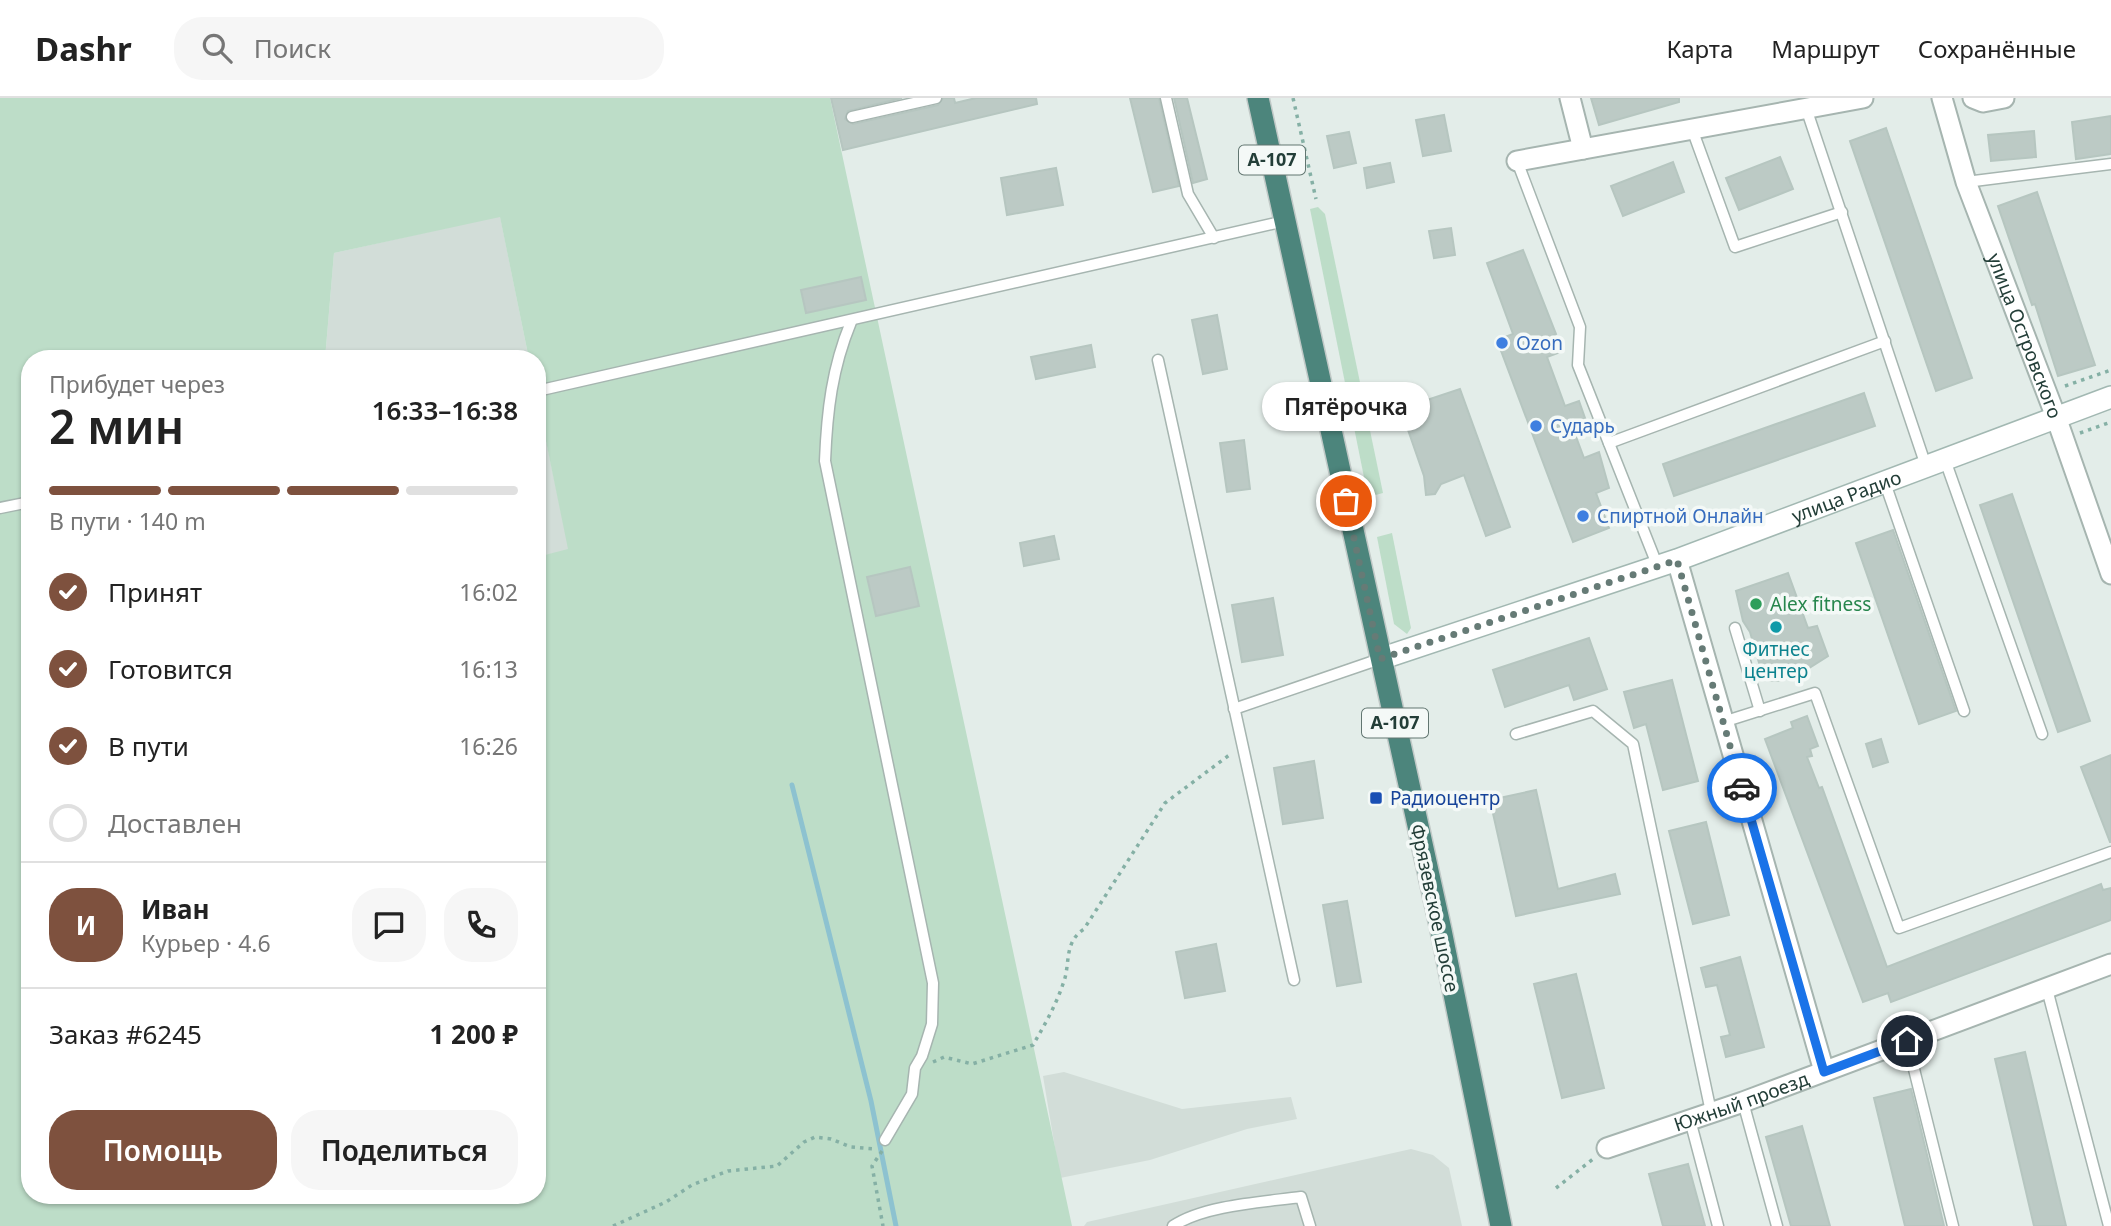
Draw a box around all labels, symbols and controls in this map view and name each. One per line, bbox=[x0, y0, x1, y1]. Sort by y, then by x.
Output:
search box bbox=[174, 17, 664, 80]
text: Dashr bbox=[35, 26, 132, 71]
icon: search bbox=[198, 29, 236, 67]
text: Поиск bbox=[254, 30, 331, 66]
text: Карта bbox=[1666, 32, 1733, 65]
text: Маршрут bbox=[1771, 32, 1880, 65]
text: Сохранённые bbox=[1918, 32, 2076, 65]
road number: А-107 bbox=[1239, 146, 1305, 174]
street label: улица Островского bbox=[1981, 249, 2068, 422]
place label: Ozon bbox=[1516, 330, 1563, 356]
marker: Ozon bbox=[1494, 335, 1510, 351]
text: Прибудет через bbox=[49, 368, 225, 400]
callout: Пятёрочка bbox=[1262, 382, 1430, 431]
text: Пятёрочка bbox=[1284, 390, 1408, 422]
text: 16:33–16:38 bbox=[372, 392, 518, 428]
text: 2 мин bbox=[49, 395, 184, 457]
place label: Сударь bbox=[1550, 413, 1615, 439]
marker: Сударь bbox=[1528, 418, 1544, 434]
street label: улица Радио bbox=[1788, 464, 1905, 529]
pin bbox=[1316, 471, 1376, 531]
icon: bag bbox=[1327, 482, 1365, 520]
place label: Спиртной Онлайн bbox=[1597, 503, 1764, 529]
text: В пути · 140 m bbox=[49, 505, 206, 537]
marker: Спиртной Онлайн bbox=[1575, 508, 1591, 524]
icon: check bbox=[49, 573, 87, 611]
text: Принят bbox=[108, 574, 202, 610]
text: 16:02 bbox=[459, 576, 518, 608]
place label: Alex fitness bbox=[1770, 591, 1871, 617]
marker: Alex fitness bbox=[1748, 596, 1764, 612]
marker: Фитнес центер bbox=[1768, 619, 1784, 635]
place label: Фитнес центер bbox=[1742, 636, 1810, 684]
icon: check bbox=[49, 650, 87, 688]
text: Готовится bbox=[108, 651, 233, 687]
text: 16:13 bbox=[459, 653, 518, 685]
road number: А-107 bbox=[1362, 708, 1428, 738]
icon: check bbox=[49, 727, 87, 765]
text: В пути bbox=[108, 728, 189, 764]
text: 16:26 bbox=[459, 730, 518, 762]
courier bbox=[1707, 753, 1777, 823]
icon: car bbox=[1723, 769, 1761, 807]
place label: Радиоцентр bbox=[1390, 785, 1500, 811]
marker: Радиоцентр bbox=[1368, 790, 1384, 806]
text: Доставлен bbox=[108, 805, 242, 841]
street label: Фрязевское шоссе bbox=[1404, 822, 1466, 994]
button: chat bbox=[352, 888, 426, 962]
button: phone bbox=[444, 888, 518, 962]
text: Иван bbox=[141, 891, 210, 927]
text: И bbox=[76, 907, 96, 943]
text: Курьер · 4.6 bbox=[141, 927, 271, 959]
pin bbox=[1877, 1011, 1937, 1071]
text: Заказ #6245 bbox=[49, 1016, 202, 1052]
text: 1 200 ₽ bbox=[429, 1016, 518, 1052]
icon: home bbox=[1888, 1022, 1926, 1060]
street label: Южный проезд bbox=[1670, 1065, 1813, 1138]
button: Помощь bbox=[49, 1110, 277, 1190]
button: Поделиться bbox=[291, 1110, 518, 1190]

